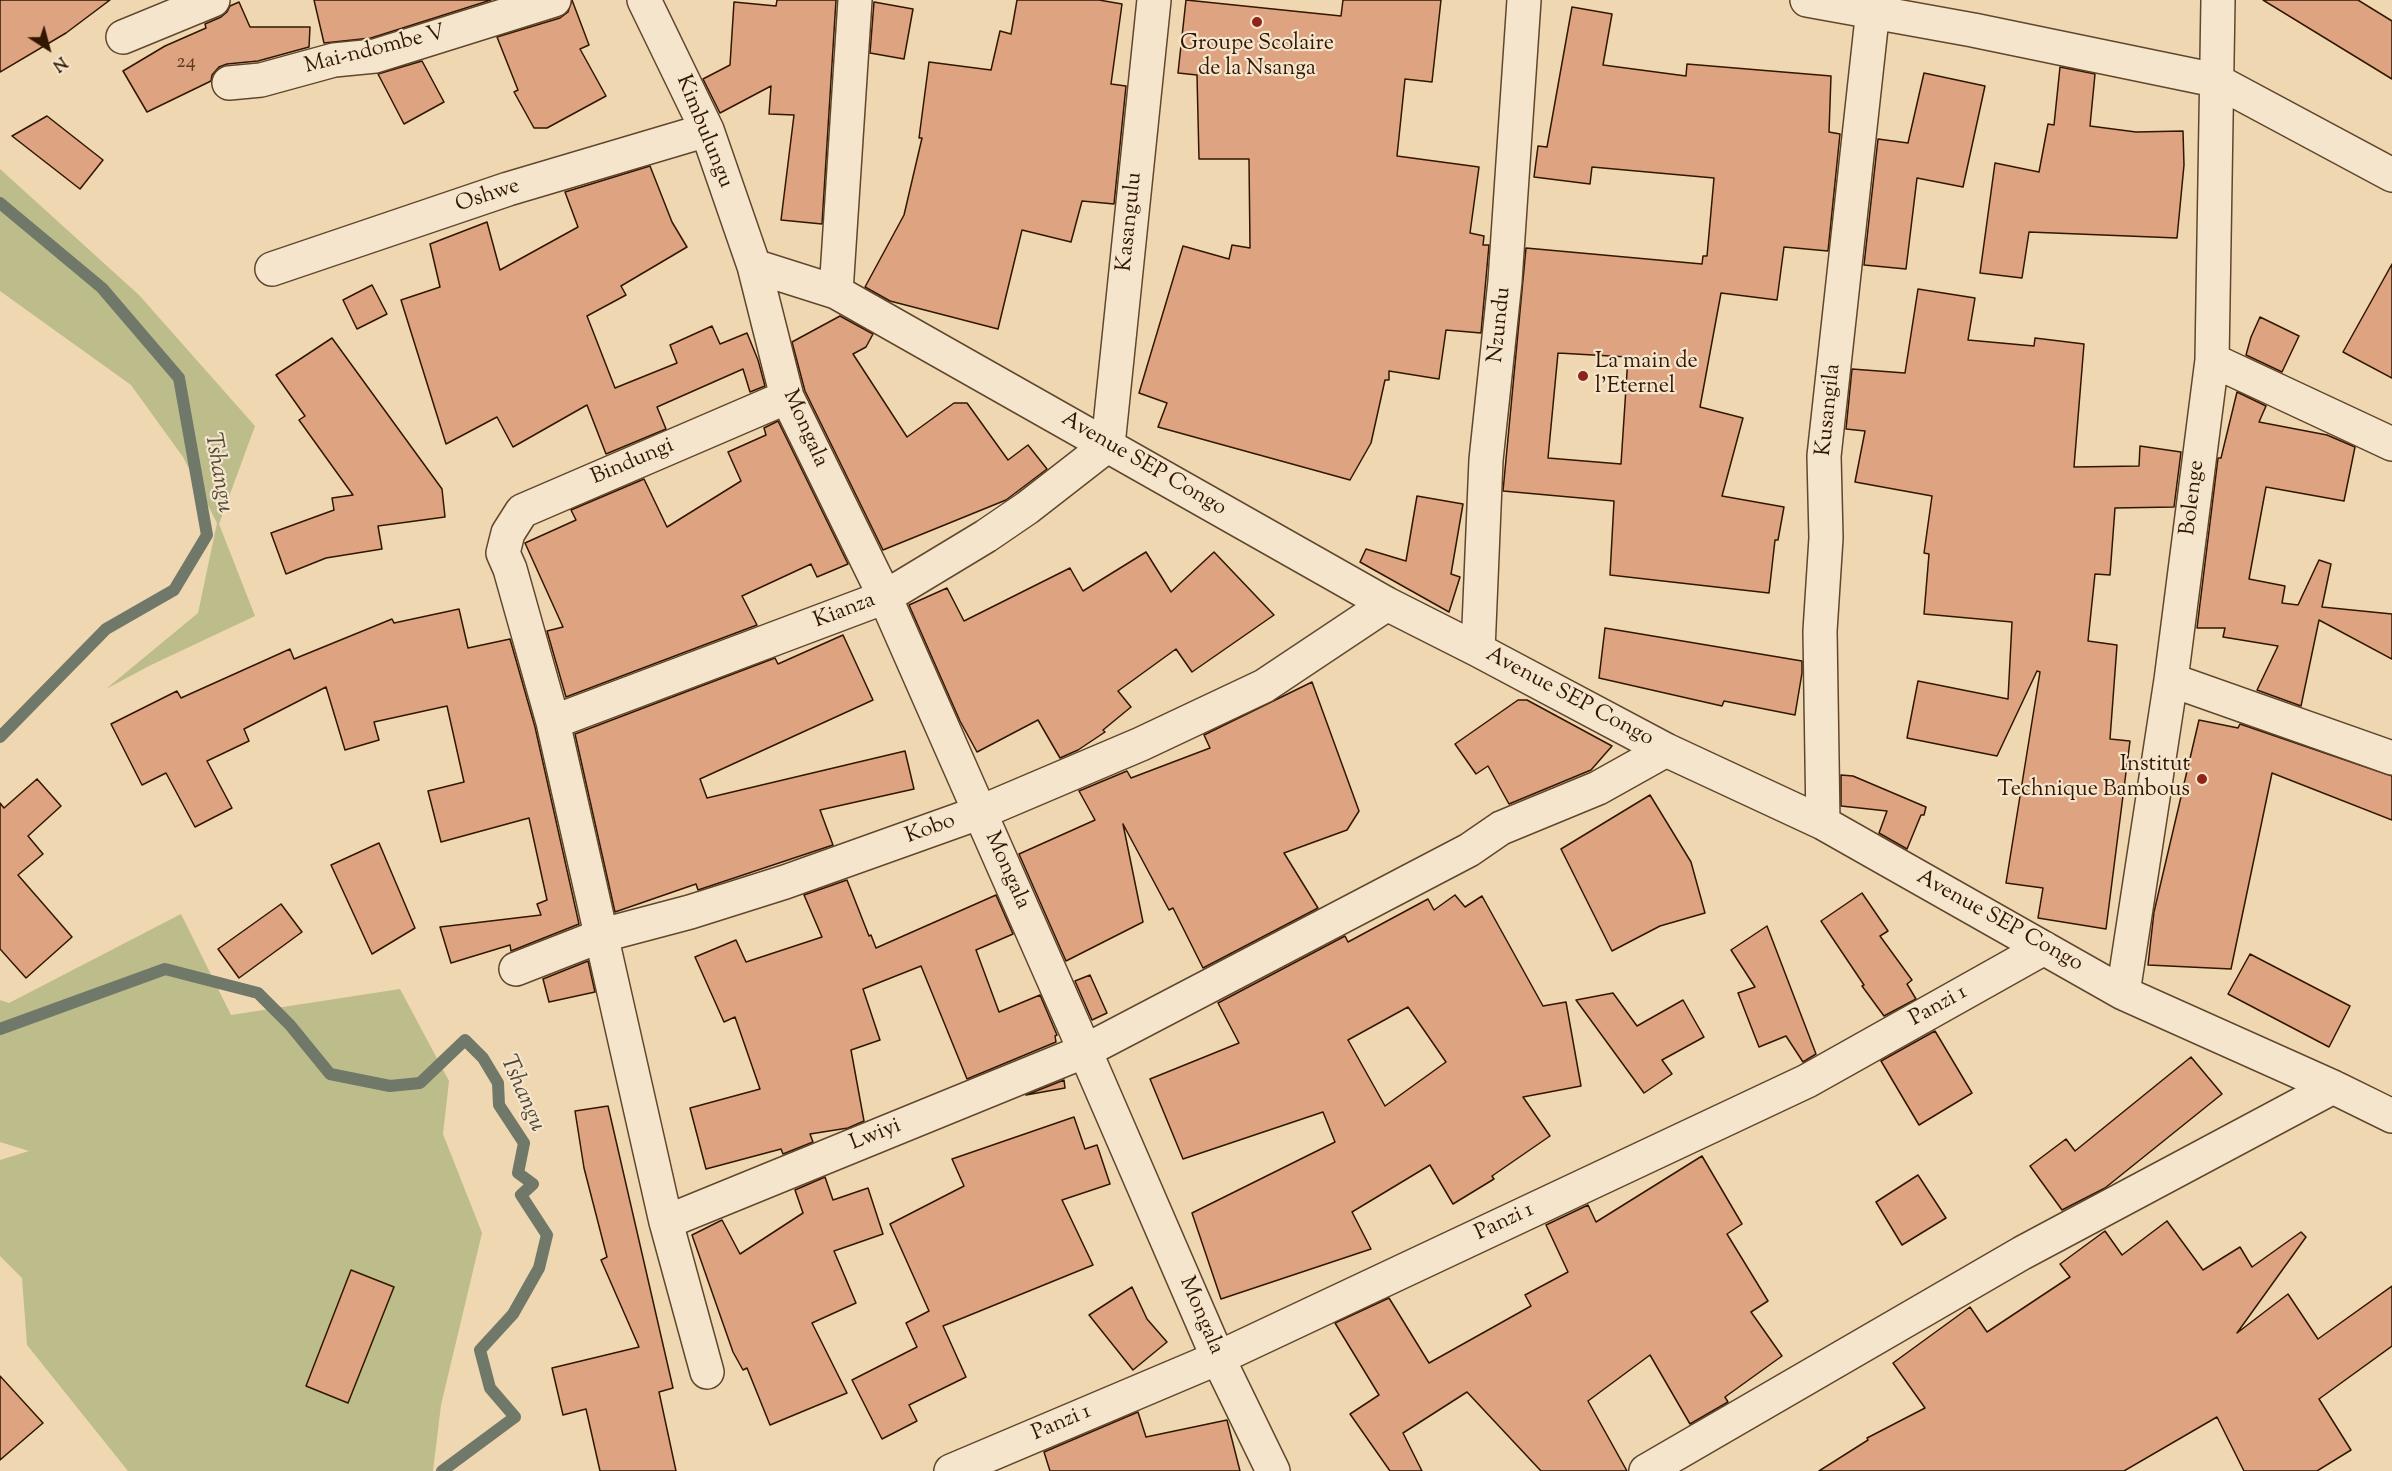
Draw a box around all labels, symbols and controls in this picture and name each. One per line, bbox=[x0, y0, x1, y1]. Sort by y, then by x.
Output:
marker: Groupe Scolaire de la Nsanga bbox=[1250, 15, 1264, 29]
north arrow bbox=[18, 18, 78, 78]
street label: Mai-ndombe V bbox=[302, 21, 448, 81]
place label: Groupe Scolaire de la Nsanga bbox=[1180, 32, 1334, 84]
text: N bbox=[47, 50, 71, 76]
house number: 24 bbox=[176, 52, 196, 76]
street label: Kimbulungu bbox=[668, 72, 738, 192]
street label: Kasangulu bbox=[1113, 171, 1149, 273]
street label: Oshwe bbox=[452, 174, 524, 220]
street label: Nzundu bbox=[1484, 286, 1518, 364]
place label: La main de l'Eternel bbox=[1595, 350, 1698, 402]
street label: Kusangila bbox=[1812, 363, 1848, 457]
marker: La main de l'Eternel bbox=[1576, 369, 1590, 383]
street label: Mongala bbox=[775, 386, 833, 472]
street label: Avenue SEP Congo bbox=[1056, 407, 1230, 523]
water label: Tshangu bbox=[196, 431, 238, 515]
street label: Bindungi bbox=[588, 434, 678, 492]
street label: Bolenge bbox=[2176, 459, 2212, 537]
street label: Kianza bbox=[810, 588, 880, 636]
street label: Avenue SEP Congo bbox=[1481, 643, 1657, 753]
place label: Institut Technique Bambous bbox=[1997, 753, 2190, 804]
marker: Institut Technique Bambous bbox=[2195, 772, 2209, 786]
street label: Kobo bbox=[903, 809, 959, 851]
street label: Mongala bbox=[977, 828, 1035, 914]
street label: Avenue SEP Congo bbox=[1911, 865, 2087, 979]
street label: Panzi 1 bbox=[1905, 980, 1973, 1034]
water label: Tshangu bbox=[491, 1051, 551, 1137]
street label: Lwiyi bbox=[847, 1114, 905, 1158]
street label: Panzi 1 bbox=[1471, 1198, 1539, 1248]
street label: Mongala bbox=[1172, 1273, 1228, 1359]
street label: Panzi 1 bbox=[1028, 1400, 1096, 1448]

